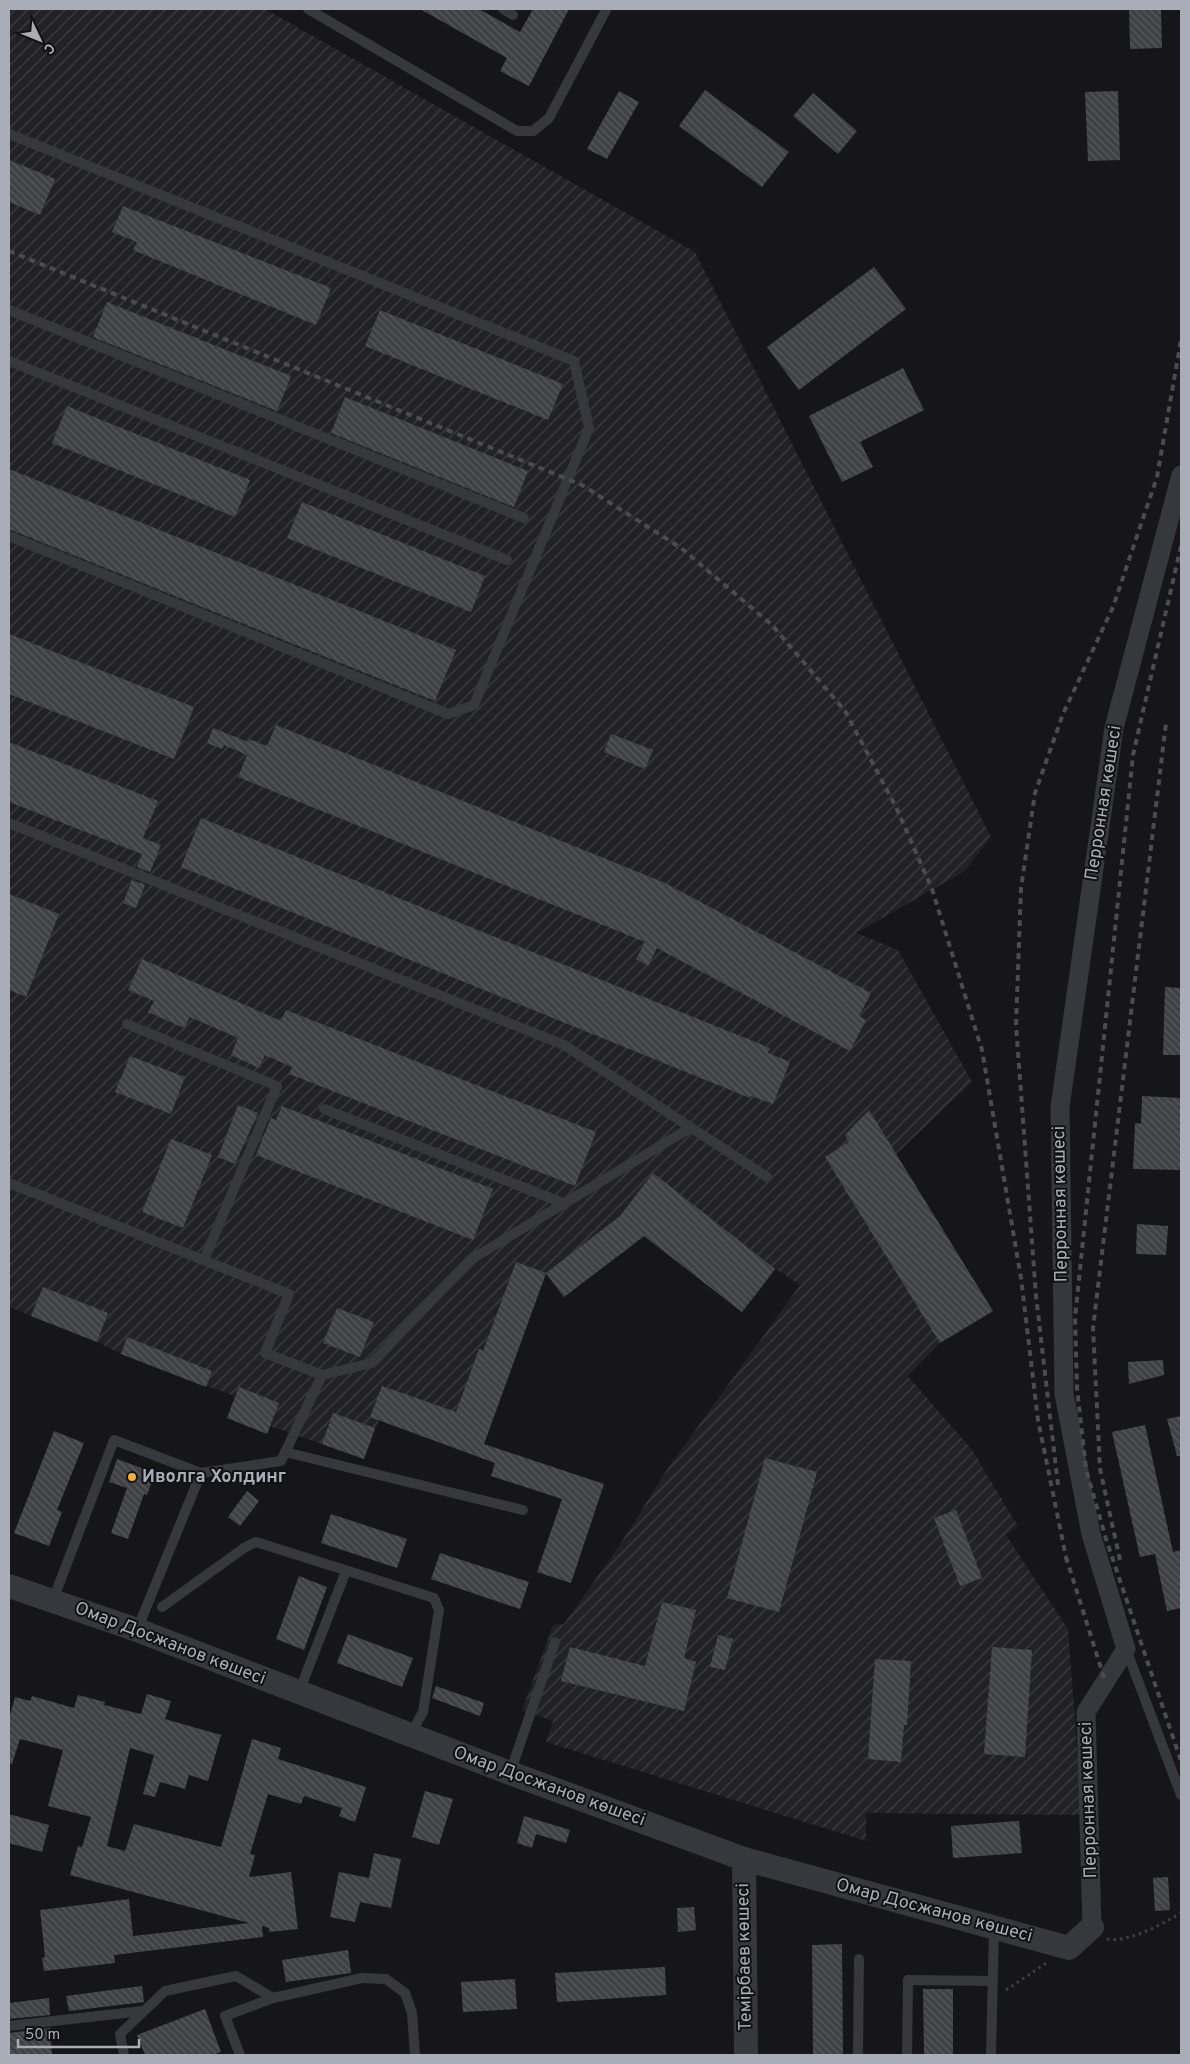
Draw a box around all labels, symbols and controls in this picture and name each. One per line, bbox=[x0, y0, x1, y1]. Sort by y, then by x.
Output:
north arrow bbox=[15, 15, 65, 65]
text: С bbox=[39, 39, 58, 57]
street label: Перронная көшесі bbox=[1080, 724, 1128, 882]
street label: Перронная көшесі bbox=[1048, 1125, 1074, 1283]
place label: Иволга Холдинг bbox=[142, 1466, 286, 1489]
marker: Иволга Холдинг bbox=[126, 1471, 138, 1483]
street label: Омар Досжанов көшесі bbox=[71, 1597, 269, 1691]
street label: Перронная көшесі bbox=[1075, 1721, 1103, 1879]
street label: Омар Досжанов көшесі bbox=[450, 1742, 648, 1832]
street label: Омар Досжанов көшесі bbox=[833, 1874, 1035, 1948]
street label: Темірбаев көшесі bbox=[732, 1883, 758, 2031]
scale bar bbox=[18, 2016, 139, 2048]
text: 50 m bbox=[25, 2026, 60, 2045]

